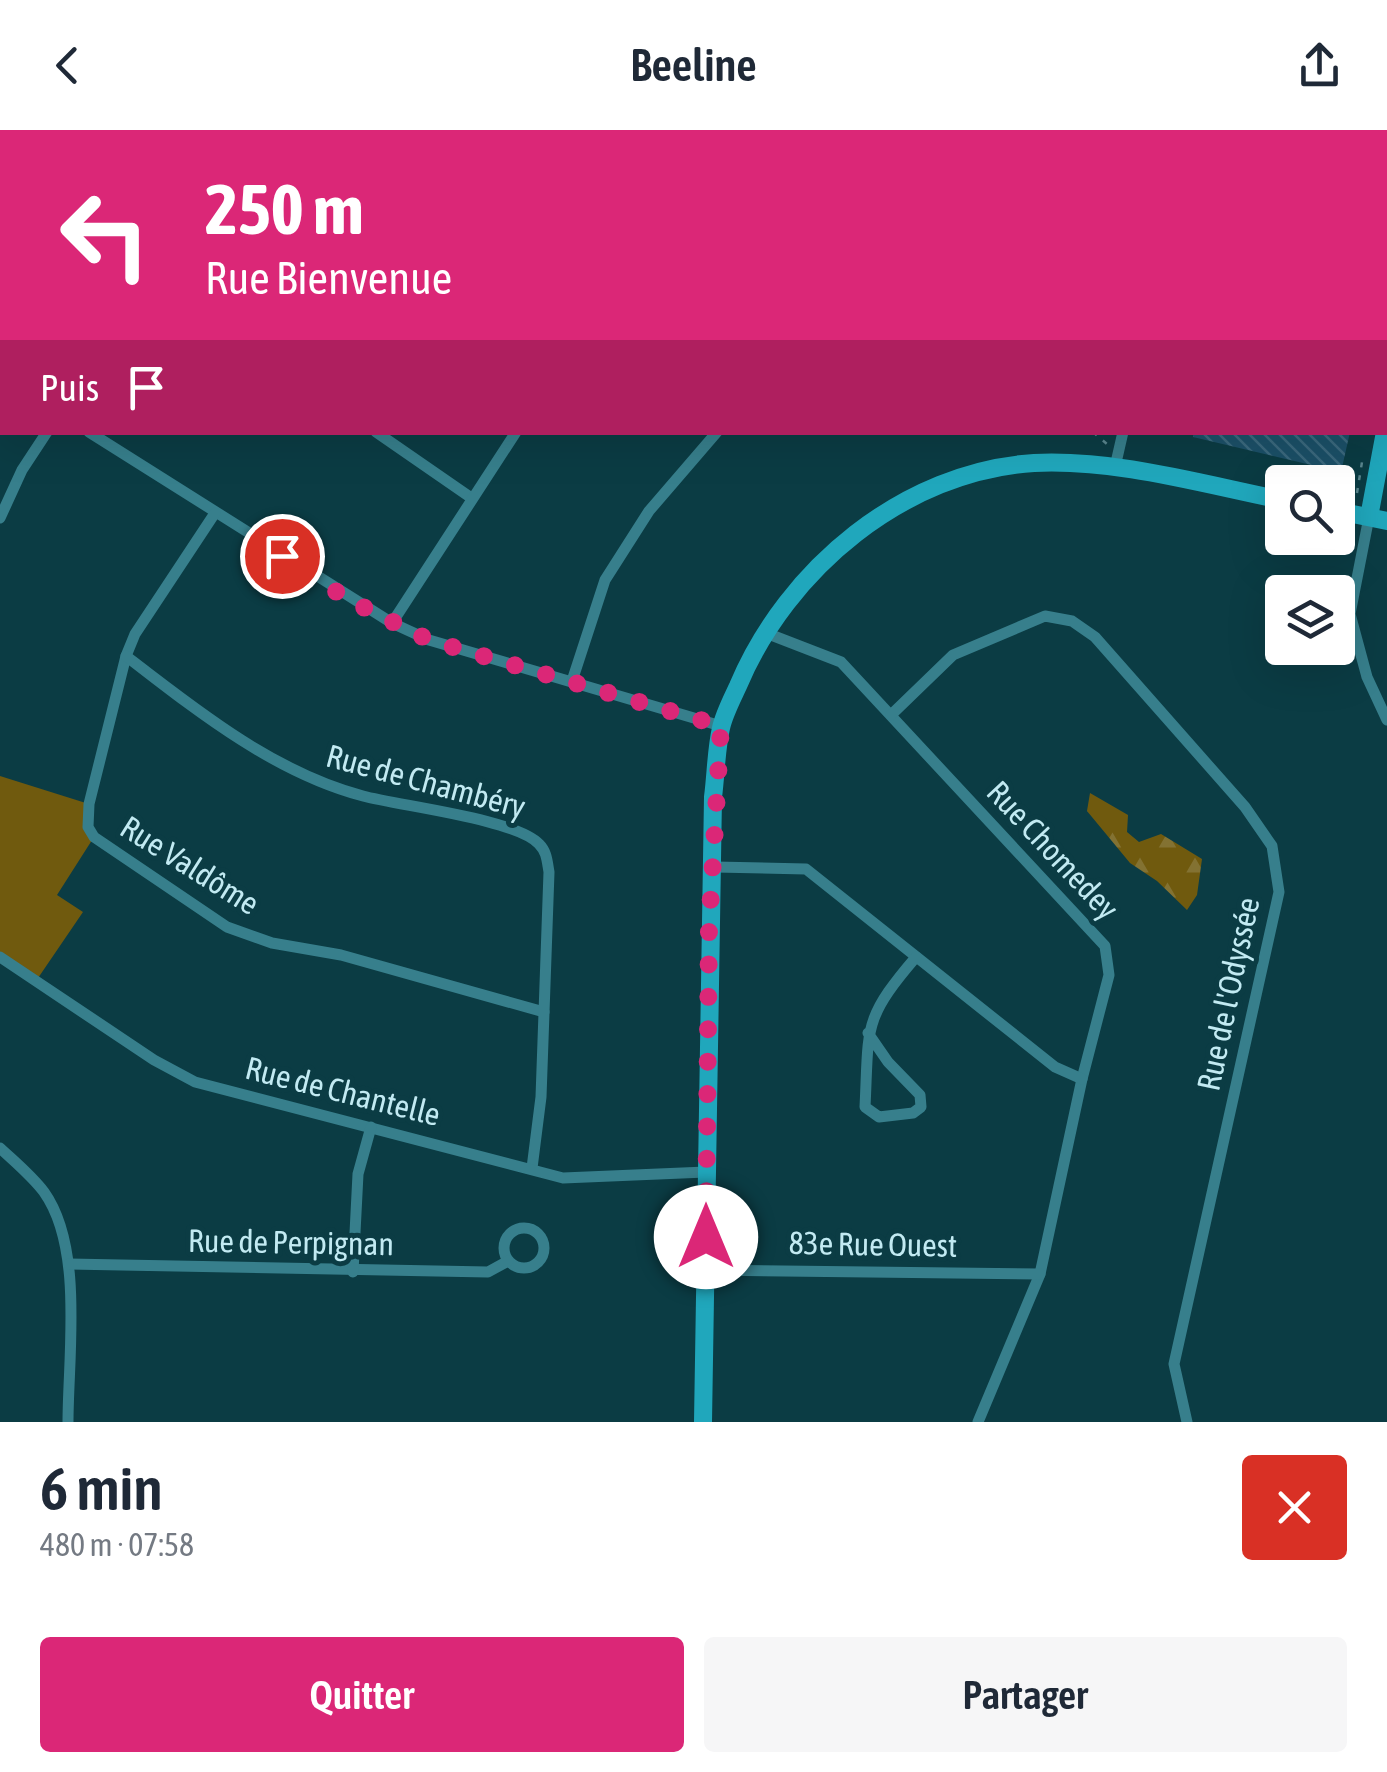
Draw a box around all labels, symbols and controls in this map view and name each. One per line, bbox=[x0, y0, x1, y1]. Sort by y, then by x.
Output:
icon: back bbox=[40, 38, 95, 93]
icon: share bbox=[1292, 38, 1347, 93]
text: Beeline bbox=[630, 39, 757, 91]
text: 250 m bbox=[205, 169, 364, 249]
icon: left bbox=[40, 170, 170, 300]
text: Rue Bienvenue bbox=[205, 252, 452, 304]
icon: arrive bbox=[119, 360, 174, 415]
text: Puis bbox=[40, 366, 99, 409]
map controls bbox=[1265, 465, 1355, 665]
button: search bbox=[1265, 465, 1355, 555]
pin bbox=[240, 514, 325, 599]
icon: arrive bbox=[255, 529, 310, 584]
button: layers bbox=[1265, 575, 1355, 665]
street label: Rue de Chambéry bbox=[322, 737, 530, 825]
street label: Rue Chomedey bbox=[980, 773, 1126, 927]
street label: Rue Valdôme bbox=[114, 808, 266, 922]
street label: Rue de l'Odyssée bbox=[1189, 894, 1267, 1094]
street label: Rue de Chantelle bbox=[242, 1049, 444, 1133]
position arrow bbox=[654, 1185, 758, 1289]
street label: Rue de Perpignan bbox=[188, 1222, 394, 1262]
street label: 83e Rue Ouest bbox=[788, 1224, 958, 1264]
text: 6 min bbox=[40, 1454, 163, 1523]
button: close bbox=[1242, 1455, 1347, 1560]
text: 480 m · 07:58 bbox=[40, 1526, 194, 1563]
button: Quitter bbox=[40, 1637, 684, 1752]
button: Partager bbox=[704, 1637, 1347, 1752]

